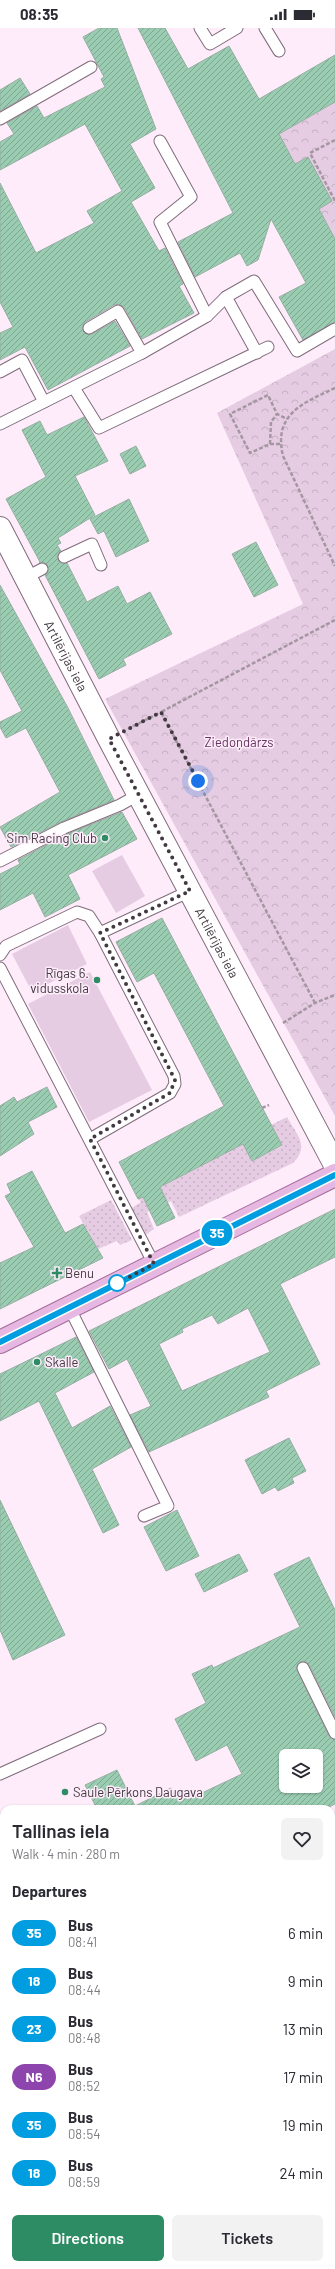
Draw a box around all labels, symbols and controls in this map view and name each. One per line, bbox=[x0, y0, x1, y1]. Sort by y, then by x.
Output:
text: 08:35 bbox=[20, 5, 58, 23]
street label: Artilērijas iela bbox=[41, 618, 91, 694]
park label: Ziedoņdārzs bbox=[204, 734, 274, 750]
your location bbox=[188, 771, 208, 791]
place label: Sim Racing Club bbox=[7, 830, 97, 846]
marker: Sim Racing Club bbox=[100, 833, 110, 843]
street label: Artilērijas iela bbox=[192, 905, 242, 981]
place label: Rīgas 6. vidusskola bbox=[30, 965, 89, 996]
marker: Rīgas 6. vidusskola bbox=[92, 975, 102, 985]
line badge: 35 bbox=[199, 1220, 235, 1246]
text: 35 bbox=[209, 1224, 225, 1241]
place label: Benu bbox=[65, 1265, 94, 1281]
marker: Benu bbox=[52, 1268, 62, 1278]
unlabelled marker bbox=[108, 1274, 126, 1292]
place label: Skalle bbox=[45, 1354, 79, 1370]
marker: Skalle bbox=[32, 1357, 42, 1367]
map controls bbox=[279, 1749, 323, 1793]
button: layers bbox=[279, 1749, 323, 1793]
place label: Saule Pērkons Daugava bbox=[73, 1784, 203, 1800]
marker: Saule Pērkons Daugava bbox=[60, 1787, 70, 1797]
button: heart bbox=[281, 1818, 323, 1860]
text: Tallinas iela bbox=[12, 1819, 109, 1842]
text: Walk · 4 min · 280 m bbox=[12, 1846, 120, 1862]
text: Departures bbox=[12, 1882, 87, 1900]
text: Bus bbox=[68, 1916, 93, 1934]
text: 35 bbox=[26, 1924, 42, 1941]
text: 6 min bbox=[288, 1924, 323, 1942]
text: 08:41 bbox=[68, 1934, 97, 1950]
text: Bus bbox=[68, 1964, 93, 1982]
text: 18 bbox=[28, 1972, 40, 1989]
text: 9 min bbox=[288, 1972, 323, 1990]
text: 08:44 bbox=[68, 1982, 101, 1998]
text: Bus bbox=[68, 2012, 93, 2030]
text: 23 bbox=[26, 2020, 42, 2037]
text: 13 min bbox=[283, 2020, 323, 2038]
text: 08:48 bbox=[68, 2030, 100, 2046]
text: Bus bbox=[68, 2060, 93, 2078]
text: N6 bbox=[26, 2068, 42, 2085]
text: 17 min bbox=[283, 2068, 323, 2086]
text: 08:52 bbox=[68, 2078, 100, 2094]
text: Bus bbox=[68, 2108, 93, 2126]
text: 35 bbox=[26, 2116, 42, 2133]
text: 19 min bbox=[283, 2116, 323, 2134]
text: 08:54 bbox=[68, 2126, 100, 2142]
text: Bus bbox=[68, 2156, 93, 2174]
text: 18 bbox=[28, 2164, 40, 2181]
text: 24 min bbox=[279, 2164, 323, 2182]
text: 08:59 bbox=[68, 2174, 100, 2190]
button: Directions bbox=[12, 2215, 164, 2261]
button: Tickets bbox=[172, 2215, 323, 2261]

